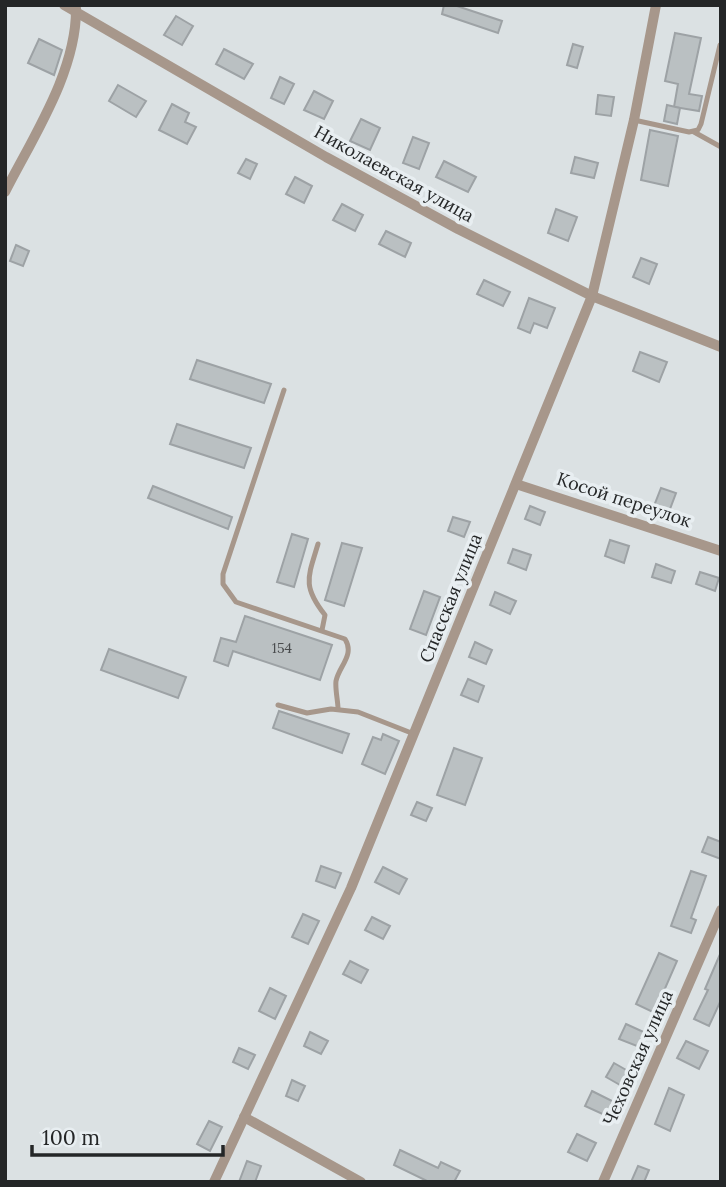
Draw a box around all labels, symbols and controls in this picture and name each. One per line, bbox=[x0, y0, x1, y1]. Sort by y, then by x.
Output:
street label: Николаевская улица bbox=[310, 120, 478, 227]
street label: Косой переулок bbox=[554, 467, 695, 532]
street label: Спасская улица bbox=[414, 530, 487, 666]
house number: 154 bbox=[272, 639, 293, 657]
street label: Чеховская улица bbox=[597, 986, 678, 1129]
scale bar bbox=[32, 1114, 222, 1158]
text: 100 m bbox=[42, 1124, 100, 1151]

